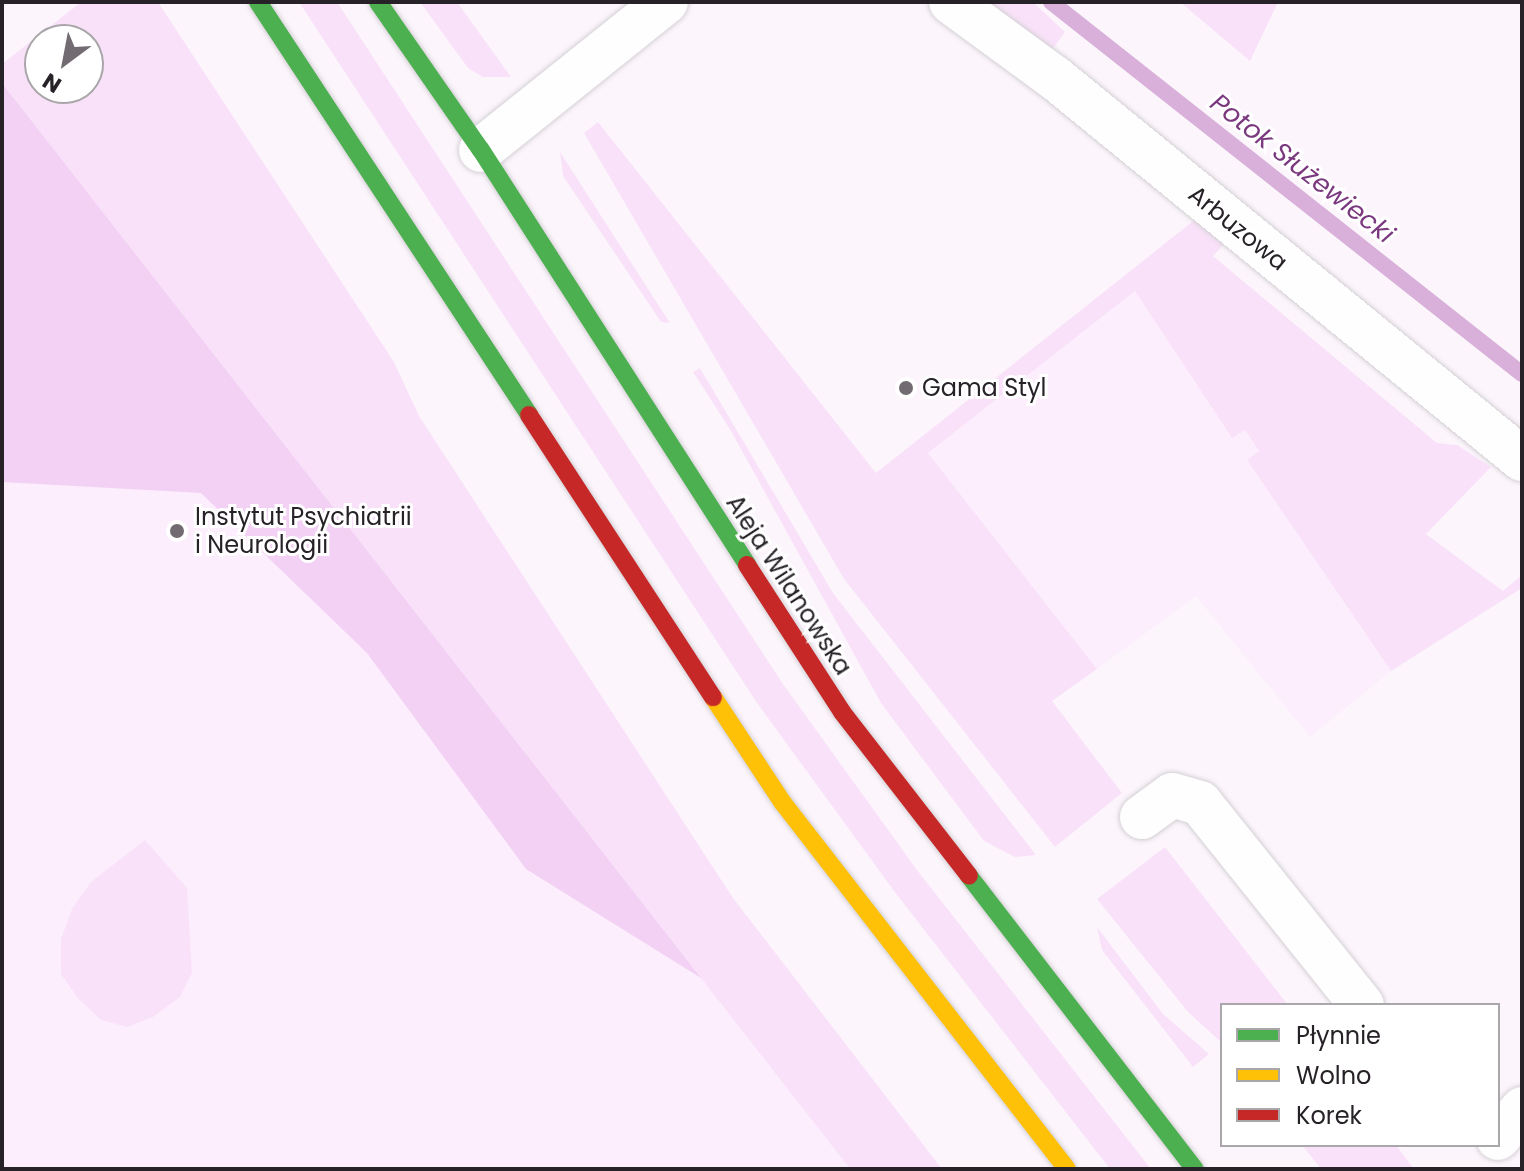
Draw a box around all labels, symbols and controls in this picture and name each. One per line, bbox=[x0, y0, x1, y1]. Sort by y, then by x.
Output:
north arrow bbox=[24, 24, 104, 104]
text: N bbox=[37, 66, 67, 101]
water label: Potok Służewiecki bbox=[1204, 88, 1400, 250]
street label: Arbuzowa bbox=[1183, 179, 1293, 277]
place label: Gama Styl bbox=[922, 374, 1046, 402]
marker: Gama Styl bbox=[897, 379, 915, 397]
street label: Aleja Wilanowska bbox=[720, 490, 858, 680]
place label: Instytut Psychiatrii i Neurologii bbox=[195, 503, 412, 559]
marker: Instytut Psychiatrii i Neurologii bbox=[166, 520, 188, 542]
legend bbox=[1220, 1003, 1500, 1147]
text: Płynnie bbox=[1296, 1019, 1381, 1052]
text: Wolno bbox=[1296, 1059, 1371, 1092]
text: Korek bbox=[1296, 1099, 1362, 1132]

